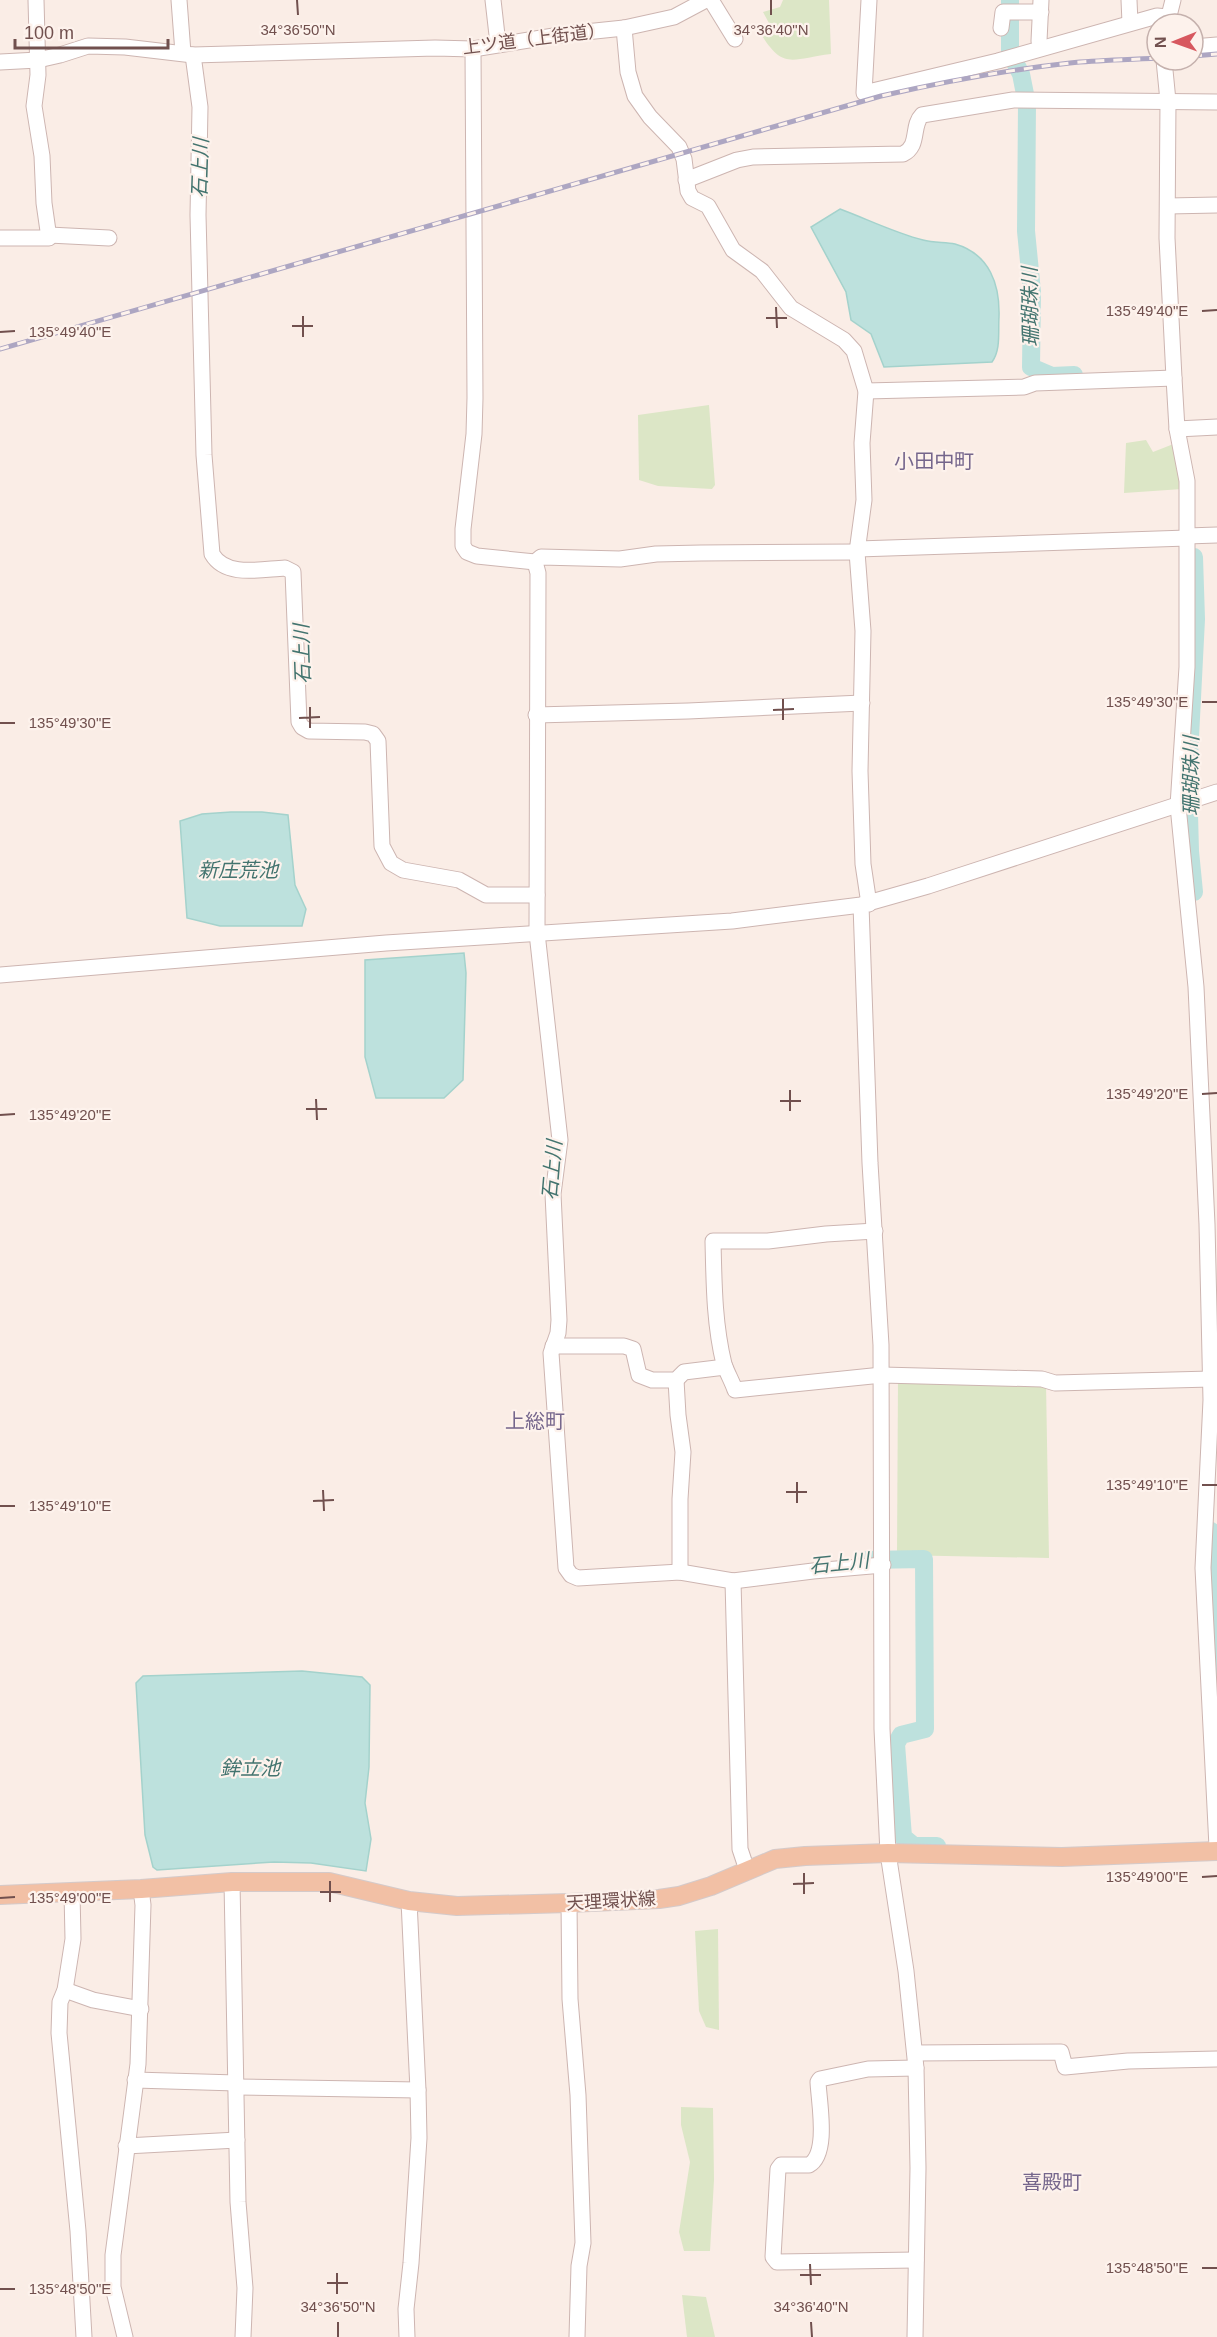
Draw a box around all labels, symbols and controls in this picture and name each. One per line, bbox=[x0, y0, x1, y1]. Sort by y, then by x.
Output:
scale bar bbox=[15, 12, 168, 50]
north arrow bbox=[1145, 12, 1205, 72]
street label: 上ツ道（上街道） bbox=[461, 20, 607, 58]
text: 34°36'50"N bbox=[260, 21, 336, 38]
text: 34°36'40"N bbox=[733, 21, 809, 38]
text: 100 m bbox=[24, 23, 74, 43]
text: N bbox=[1152, 36, 1169, 48]
water label: 石上川 bbox=[188, 136, 212, 198]
water label: 珊瑚珠川 bbox=[1018, 265, 1042, 347]
text: 135°49'40"E bbox=[1106, 302, 1188, 319]
text: 135°49'40"E bbox=[29, 323, 111, 340]
district label: 小田中町 bbox=[894, 450, 974, 472]
water label: 石上川 bbox=[290, 622, 314, 684]
text: 135°49'30"E bbox=[1106, 693, 1188, 710]
text: 135°49'30"E bbox=[29, 714, 111, 731]
water label: 珊瑚珠川 bbox=[1180, 734, 1202, 816]
water label: 新庄荒池 bbox=[198, 859, 280, 881]
text: 135°49'20"E bbox=[1106, 1085, 1188, 1102]
text: 135°49'20"E bbox=[29, 1106, 111, 1123]
water label: 石上川 bbox=[538, 1137, 566, 1201]
district label: 上総町 bbox=[505, 1410, 565, 1432]
text: 135°49'10"E bbox=[1106, 1476, 1188, 1493]
text: 135°49'10"E bbox=[29, 1497, 111, 1514]
water label: 石上川 bbox=[808, 1549, 872, 1577]
water label: 鉾立池 bbox=[220, 1757, 282, 1779]
text: 135°49'00"E bbox=[1106, 1868, 1188, 1885]
text: 135°49'00"E bbox=[29, 1889, 111, 1906]
street label: 天理環状線 bbox=[566, 1889, 656, 1913]
district label: 喜殿町 bbox=[1022, 2171, 1082, 2193]
text: 135°48'50"E bbox=[1106, 2259, 1188, 2276]
text: 135°48'50"E bbox=[29, 2280, 111, 2297]
text: 34°36'50"N bbox=[300, 2298, 376, 2315]
text: 34°36'40"N bbox=[773, 2298, 849, 2315]

